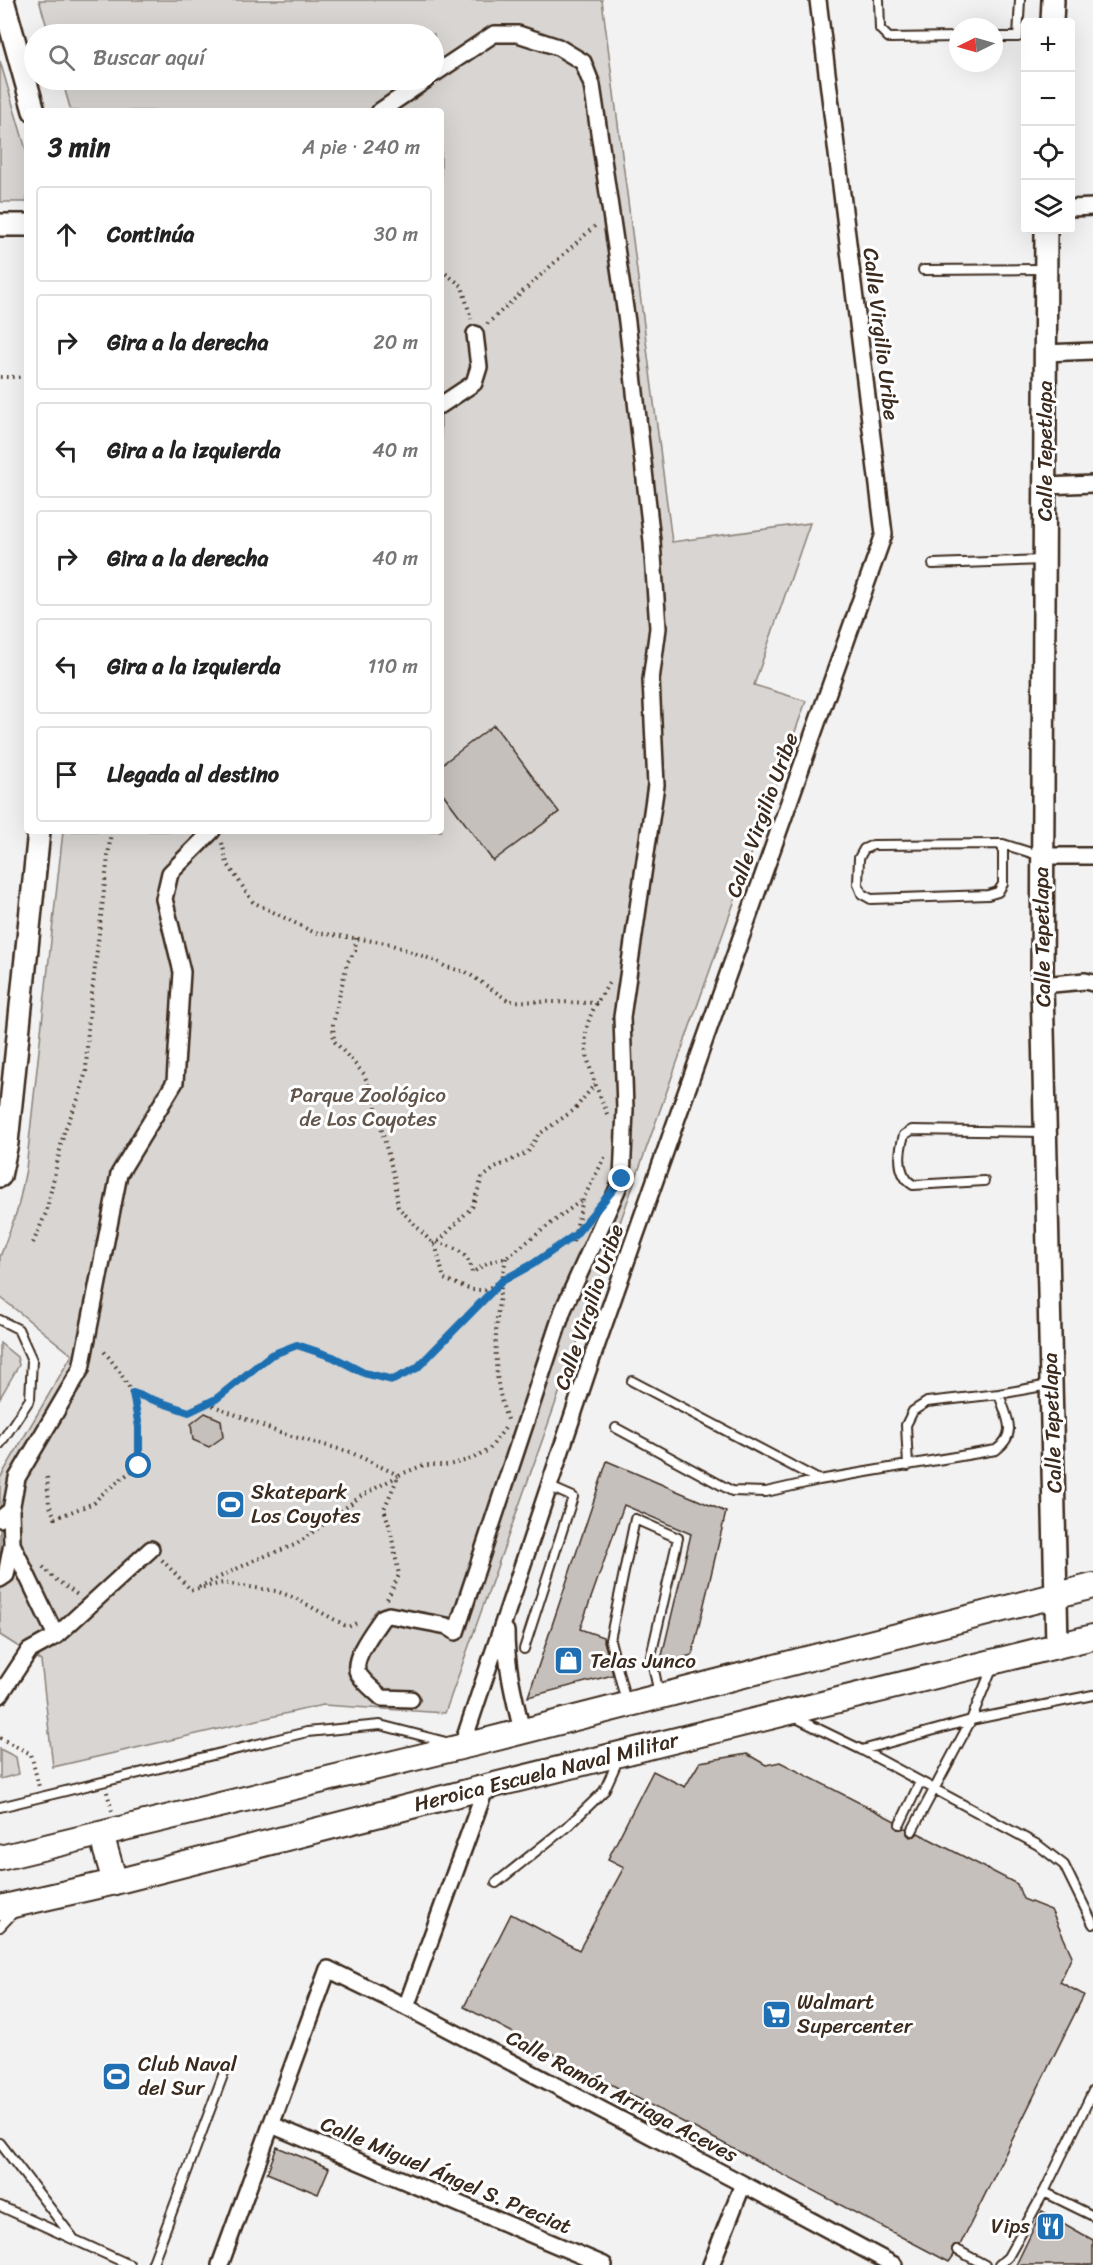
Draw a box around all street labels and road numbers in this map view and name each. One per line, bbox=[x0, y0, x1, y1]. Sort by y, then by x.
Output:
street label: Calle Virgilio Uribe bbox=[852, 246, 910, 423]
street label: Calle Tepetlapa bbox=[1026, 380, 1064, 521]
street label: Calle Virgilio Uribe bbox=[714, 727, 810, 903]
street label: Calle Tepetlapa bbox=[1022, 866, 1062, 1008]
street label: Calle Virgilio Uribe bbox=[543, 1219, 635, 1395]
street label: Calle Tepetlapa bbox=[1031, 1352, 1073, 1494]
street label: Heroica Escuela Naval Militar bbox=[410, 1720, 684, 1823]
street label: Calle Ramón Arriaga Aceves bbox=[499, 2019, 745, 2173]
street label: Calle Miguel Ángel S. Preciat bbox=[314, 2105, 578, 2245]

